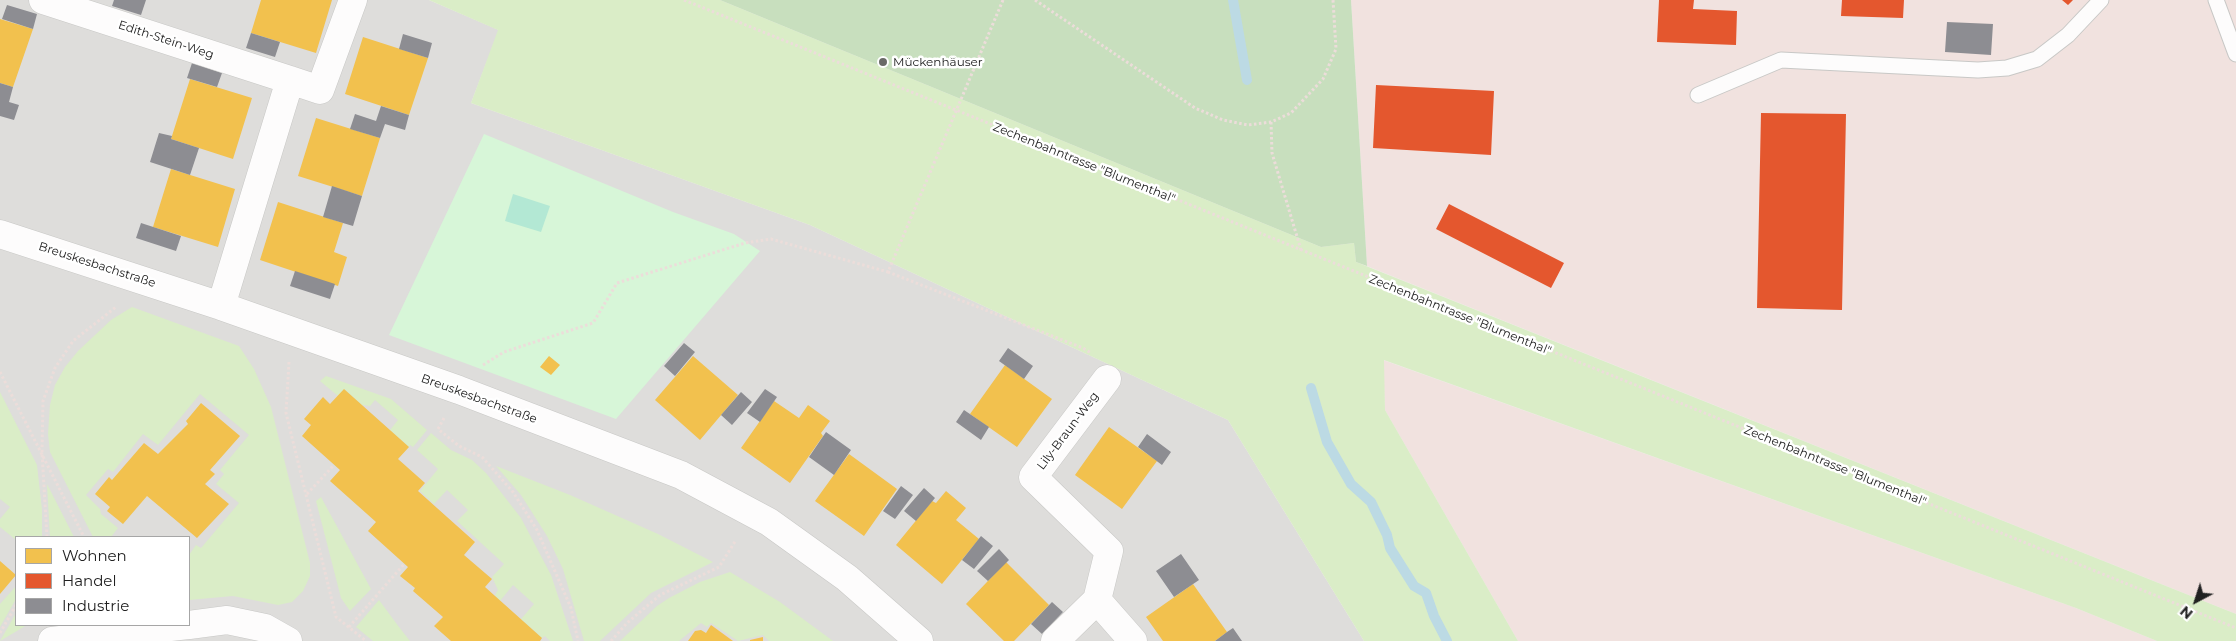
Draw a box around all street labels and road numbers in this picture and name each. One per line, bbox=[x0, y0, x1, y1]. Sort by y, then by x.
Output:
street label: Edith-Stein-Weg bbox=[116, 18, 216, 62]
street label: Zechenbahntrasse "Blumenthal" bbox=[991, 120, 1177, 206]
street label: Breuskesbachstraße bbox=[37, 239, 157, 291]
street label: Zechenbahntrasse "Blumenthal" bbox=[1367, 272, 1553, 358]
street label: Breuskesbachstraße bbox=[419, 371, 539, 427]
street label: Lily-Braun-Weg bbox=[1034, 389, 1102, 473]
street label: Zechenbahntrasse "Blumenthal" bbox=[1742, 423, 1928, 509]

